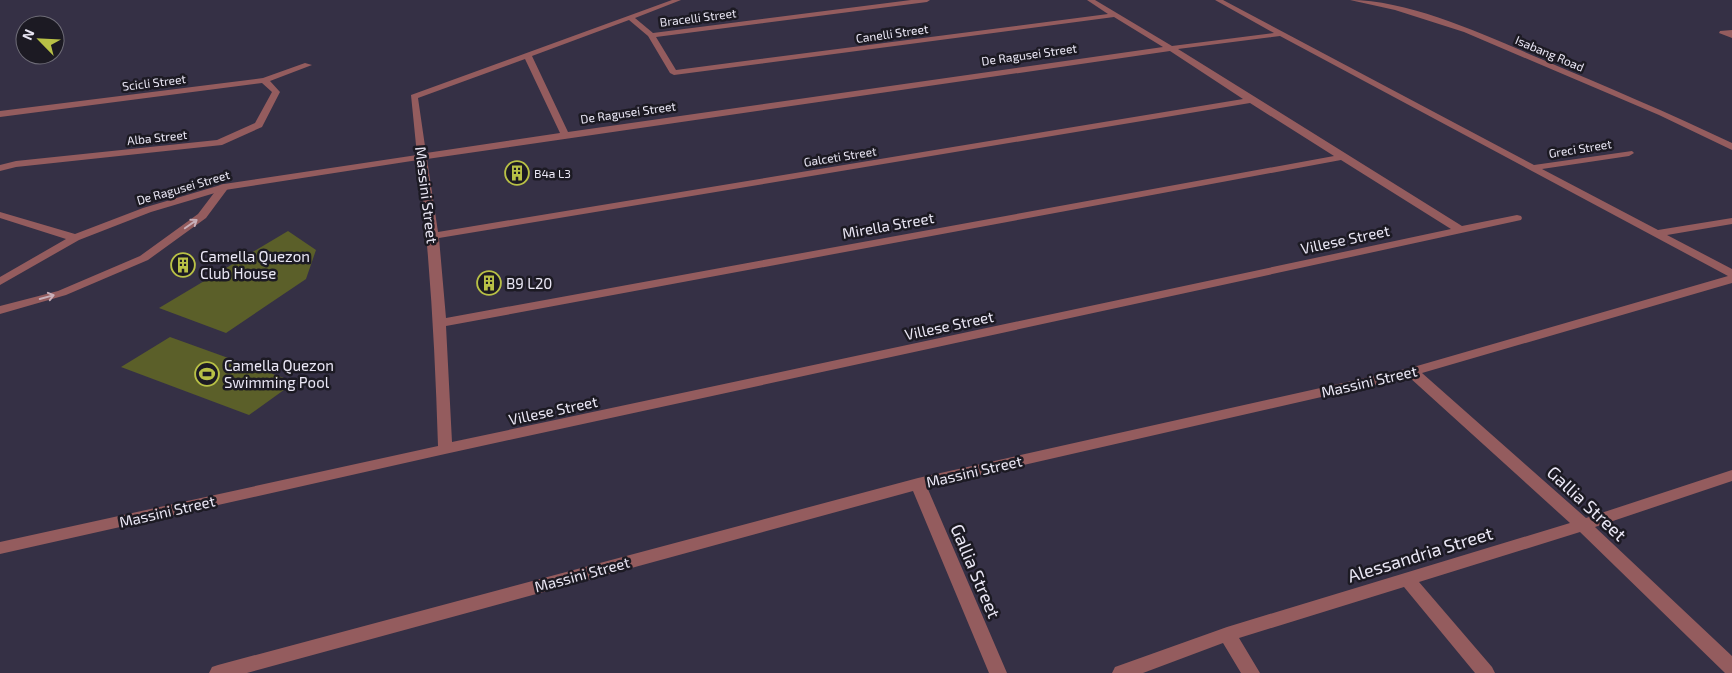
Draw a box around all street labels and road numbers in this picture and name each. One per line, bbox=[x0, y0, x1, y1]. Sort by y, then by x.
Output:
street label: Bracelli Street bbox=[659, 5, 738, 29]
street label: Canelli Street bbox=[855, 21, 930, 45]
street label: Isabang Road bbox=[1514, 32, 1586, 74]
street label: De Ragusei Street bbox=[980, 40, 1078, 68]
street label: Scicli Street bbox=[121, 71, 187, 93]
street label: De Ragusei Street bbox=[579, 98, 677, 126]
street label: Alba Street bbox=[126, 127, 188, 147]
street label: Greci Street bbox=[1548, 136, 1613, 160]
street label: Galceti Street bbox=[803, 143, 878, 169]
street label: Massini Street bbox=[412, 145, 442, 245]
street label: De Ragusei Street bbox=[135, 167, 232, 207]
street label: Mirella Street bbox=[841, 208, 936, 242]
street label: Villese Street bbox=[1299, 221, 1391, 257]
street label: Villese Street bbox=[903, 307, 995, 343]
street label: Massini Street bbox=[1319, 361, 1419, 401]
street label: Villese Street bbox=[507, 392, 599, 428]
street label: Massini Street bbox=[924, 451, 1024, 491]
street label: Gallia Street bbox=[1543, 461, 1631, 545]
street label: Massini Street bbox=[117, 491, 217, 531]
street label: Gallia Street bbox=[946, 521, 1006, 622]
street label: Alessandria Street bbox=[1345, 521, 1495, 587]
street label: Massini Street bbox=[532, 553, 632, 595]

